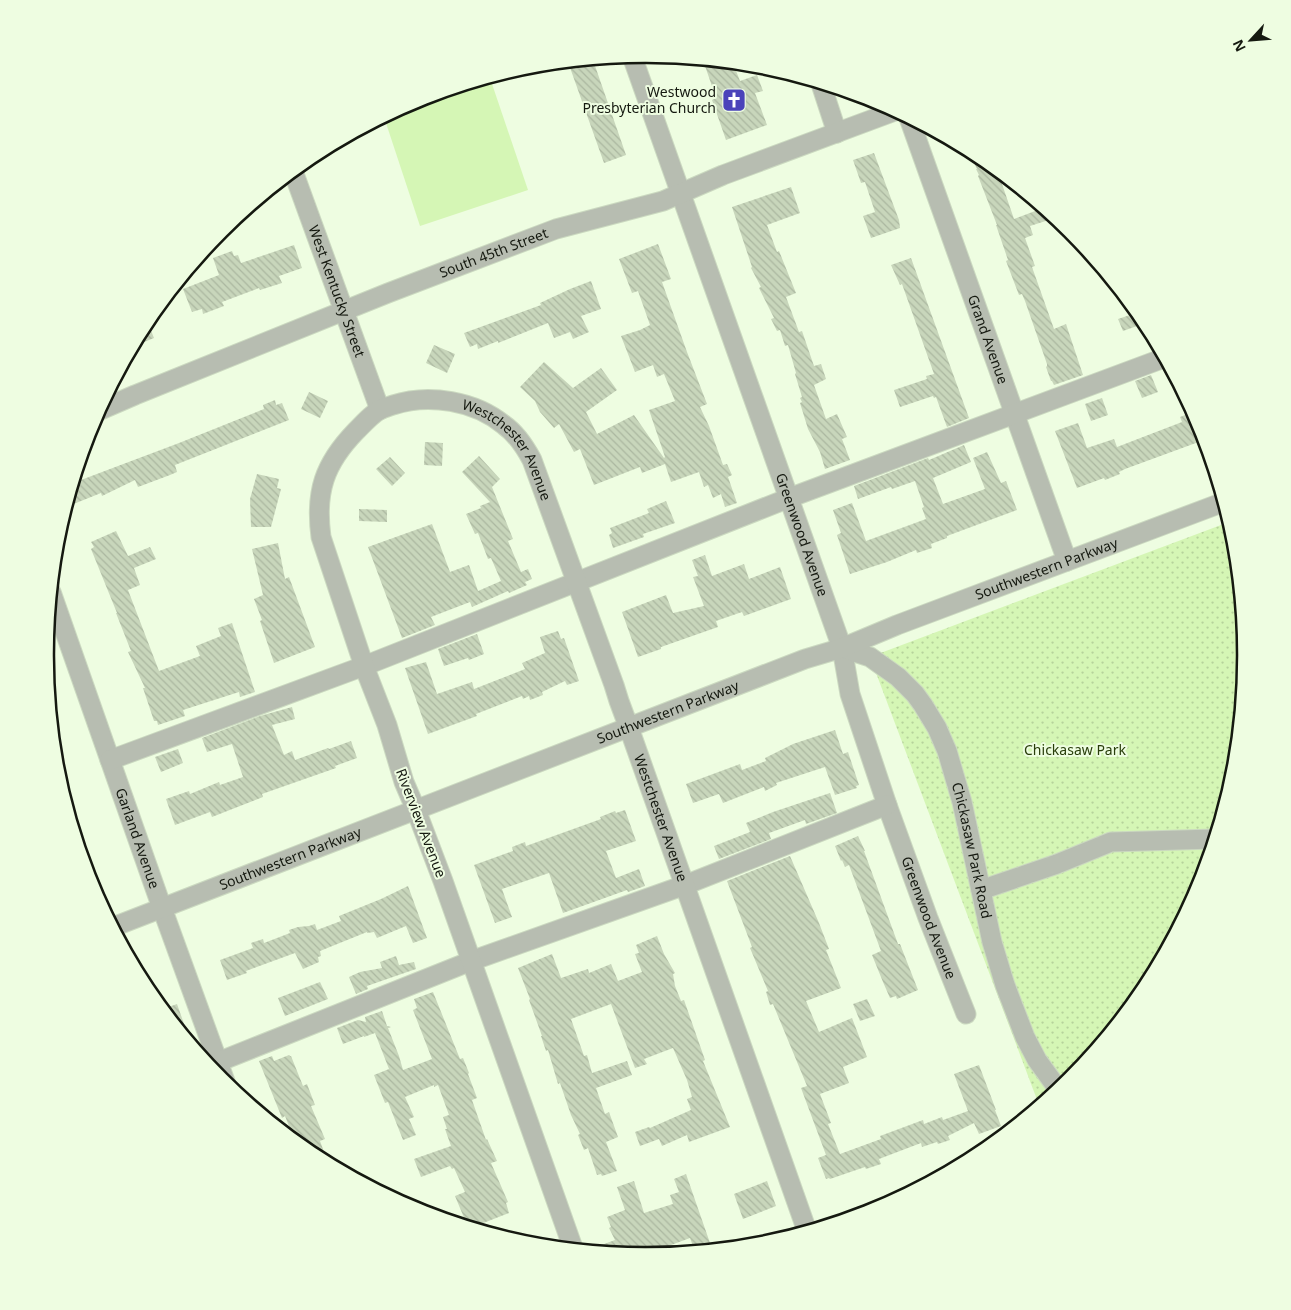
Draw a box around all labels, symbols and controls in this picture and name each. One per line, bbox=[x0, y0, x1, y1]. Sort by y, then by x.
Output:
north arrow bbox=[1226, 15, 1276, 65]
text: N bbox=[1228, 37, 1250, 55]
place label: Westwood Presbyterian Church bbox=[582, 82, 716, 117]
church icon: Westwood Presbyterian Church bbox=[721, 87, 747, 113]
street label: West Kentucky Street bbox=[305, 222, 370, 360]
street label: South 45th Street bbox=[436, 223, 550, 282]
street label: Grand Avenue bbox=[964, 292, 1013, 387]
street label: Westchester Avenue bbox=[460, 395, 556, 503]
street label: Greenwood Avenue bbox=[772, 470, 833, 599]
street label: Southwestern Parkway bbox=[972, 533, 1121, 604]
street label: Southwestern Parkway bbox=[594, 675, 742, 748]
park label: Chickasaw Park bbox=[1024, 740, 1126, 759]
street label: Westchester Avenue bbox=[630, 751, 693, 884]
street label: Riverview Avenue bbox=[392, 766, 451, 880]
street label: Chickasaw Park Road bbox=[948, 780, 997, 920]
street label: Garland Avenue bbox=[112, 785, 164, 891]
street label: Southwestern Parkway bbox=[216, 822, 365, 894]
street label: Greenwood Avenue bbox=[897, 854, 961, 982]

